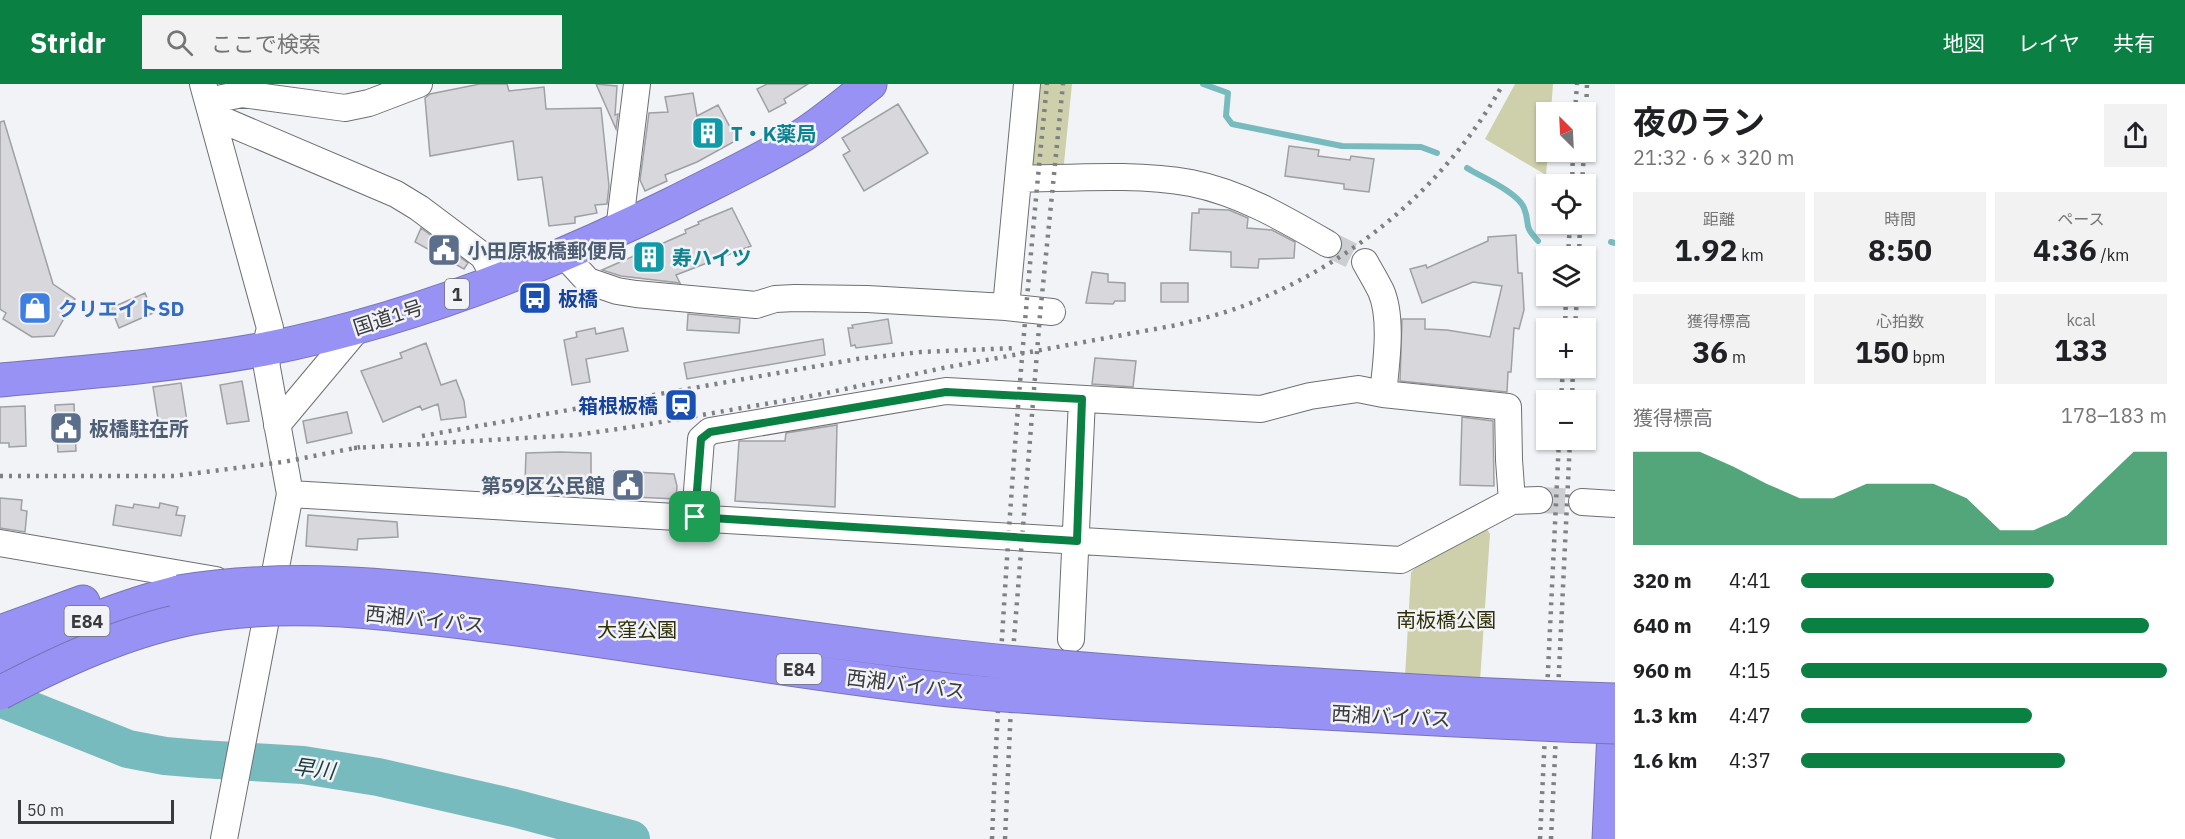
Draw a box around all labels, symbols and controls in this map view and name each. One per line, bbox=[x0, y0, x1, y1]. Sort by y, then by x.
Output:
search box bbox=[142, 15, 562, 69]
text: Stridr bbox=[30, 24, 106, 61]
icon: search bbox=[163, 26, 196, 59]
text: ここで検索 bbox=[211, 29, 321, 58]
text: 地図 bbox=[1943, 29, 1985, 57]
text: レイヤ bbox=[2018, 29, 2080, 57]
text: 共有 bbox=[2113, 29, 2155, 57]
text: 夜のラン bbox=[1633, 100, 1765, 143]
north arrow bbox=[1536, 102, 1596, 162]
map controls bbox=[1536, 102, 1596, 450]
button: share bbox=[2104, 104, 2167, 167]
building icon: T・K薬局 bbox=[690, 115, 726, 151]
place label: T・K薬局 bbox=[731, 120, 817, 147]
text: 21:32 · 6 × 320 m bbox=[1633, 144, 1794, 171]
button: locate bbox=[1536, 174, 1596, 234]
text: 距離 bbox=[1703, 209, 1735, 229]
text: 時間 bbox=[1884, 209, 1916, 229]
text: ペース bbox=[2057, 209, 2105, 229]
text: 1.92 bbox=[1674, 230, 1738, 269]
text: 8:50 bbox=[1868, 230, 1932, 269]
text: 4:36 bbox=[2033, 230, 2097, 269]
public building icon: 小田原板橋郵便局 bbox=[426, 232, 462, 268]
place label: 小田原板橋郵便局 bbox=[467, 237, 627, 264]
building icon: 寿ハイツ bbox=[631, 239, 667, 275]
place label: 寿ハイツ bbox=[672, 244, 752, 271]
text: km bbox=[1738, 245, 1764, 265]
text: /km bbox=[2097, 245, 2129, 265]
button: layers bbox=[1536, 246, 1596, 306]
road number: 1 bbox=[445, 279, 469, 309]
bus stop icon: 板橋 bbox=[517, 280, 553, 316]
place label: 板橋 bbox=[558, 285, 598, 312]
shop icon: クリエイトSD bbox=[17, 290, 53, 326]
street label: 国道1号 bbox=[350, 293, 426, 341]
place label: クリエイトSD bbox=[58, 295, 184, 322]
text: kcal bbox=[2066, 310, 2096, 330]
text: 獲得標高 bbox=[1687, 311, 1751, 331]
text: 心拍数 bbox=[1876, 311, 1924, 331]
button: + bbox=[1536, 318, 1596, 378]
text: 133 bbox=[2054, 330, 2108, 369]
text: 36 bbox=[1692, 332, 1728, 371]
text: 150 bbox=[1855, 332, 1909, 371]
text: m bbox=[1728, 347, 1746, 367]
text: bpm bbox=[1909, 347, 1945, 367]
station icon: 箱根板橋 bbox=[663, 387, 699, 423]
button: − bbox=[1536, 390, 1596, 450]
place label: 箱根板橋 bbox=[578, 392, 658, 419]
text: 178–183 m bbox=[2061, 402, 2167, 429]
text: 獲得標高 bbox=[1633, 404, 1713, 431]
public building icon: 板橋駐在所 bbox=[48, 410, 84, 446]
place label: 板橋駐在所 bbox=[89, 415, 189, 442]
public building icon: 第59区公民館 bbox=[610, 467, 646, 503]
place label: 第59区公民館 bbox=[481, 472, 605, 499]
pin bbox=[669, 491, 720, 542]
icon: arrive bbox=[678, 500, 711, 533]
text: 320 m bbox=[1633, 567, 1692, 594]
text: 4:41 bbox=[1729, 567, 1771, 594]
street label: 西湘バイパス bbox=[364, 599, 486, 639]
road number: E84 bbox=[64, 606, 110, 636]
park label: 南板橋公園 bbox=[1396, 606, 1496, 633]
text: 640 m bbox=[1633, 612, 1692, 639]
text: 4:19 bbox=[1729, 612, 1771, 639]
park label: 大窪公園 bbox=[597, 616, 677, 643]
road number: E84 bbox=[776, 654, 822, 684]
text: 960 m bbox=[1633, 657, 1692, 684]
text: 4:15 bbox=[1729, 657, 1771, 684]
street label: 西湘バイパス bbox=[845, 663, 967, 705]
street label: 西湘バイパス bbox=[1331, 699, 1451, 733]
text: 1.3 km bbox=[1633, 702, 1697, 729]
text: 4:47 bbox=[1729, 702, 1771, 729]
text: 1.6 km bbox=[1633, 747, 1697, 774]
text: 4:37 bbox=[1729, 747, 1771, 774]
water label: 早川 bbox=[291, 752, 339, 785]
scale bar bbox=[18, 797, 174, 824]
text: 50 m bbox=[27, 800, 64, 820]

